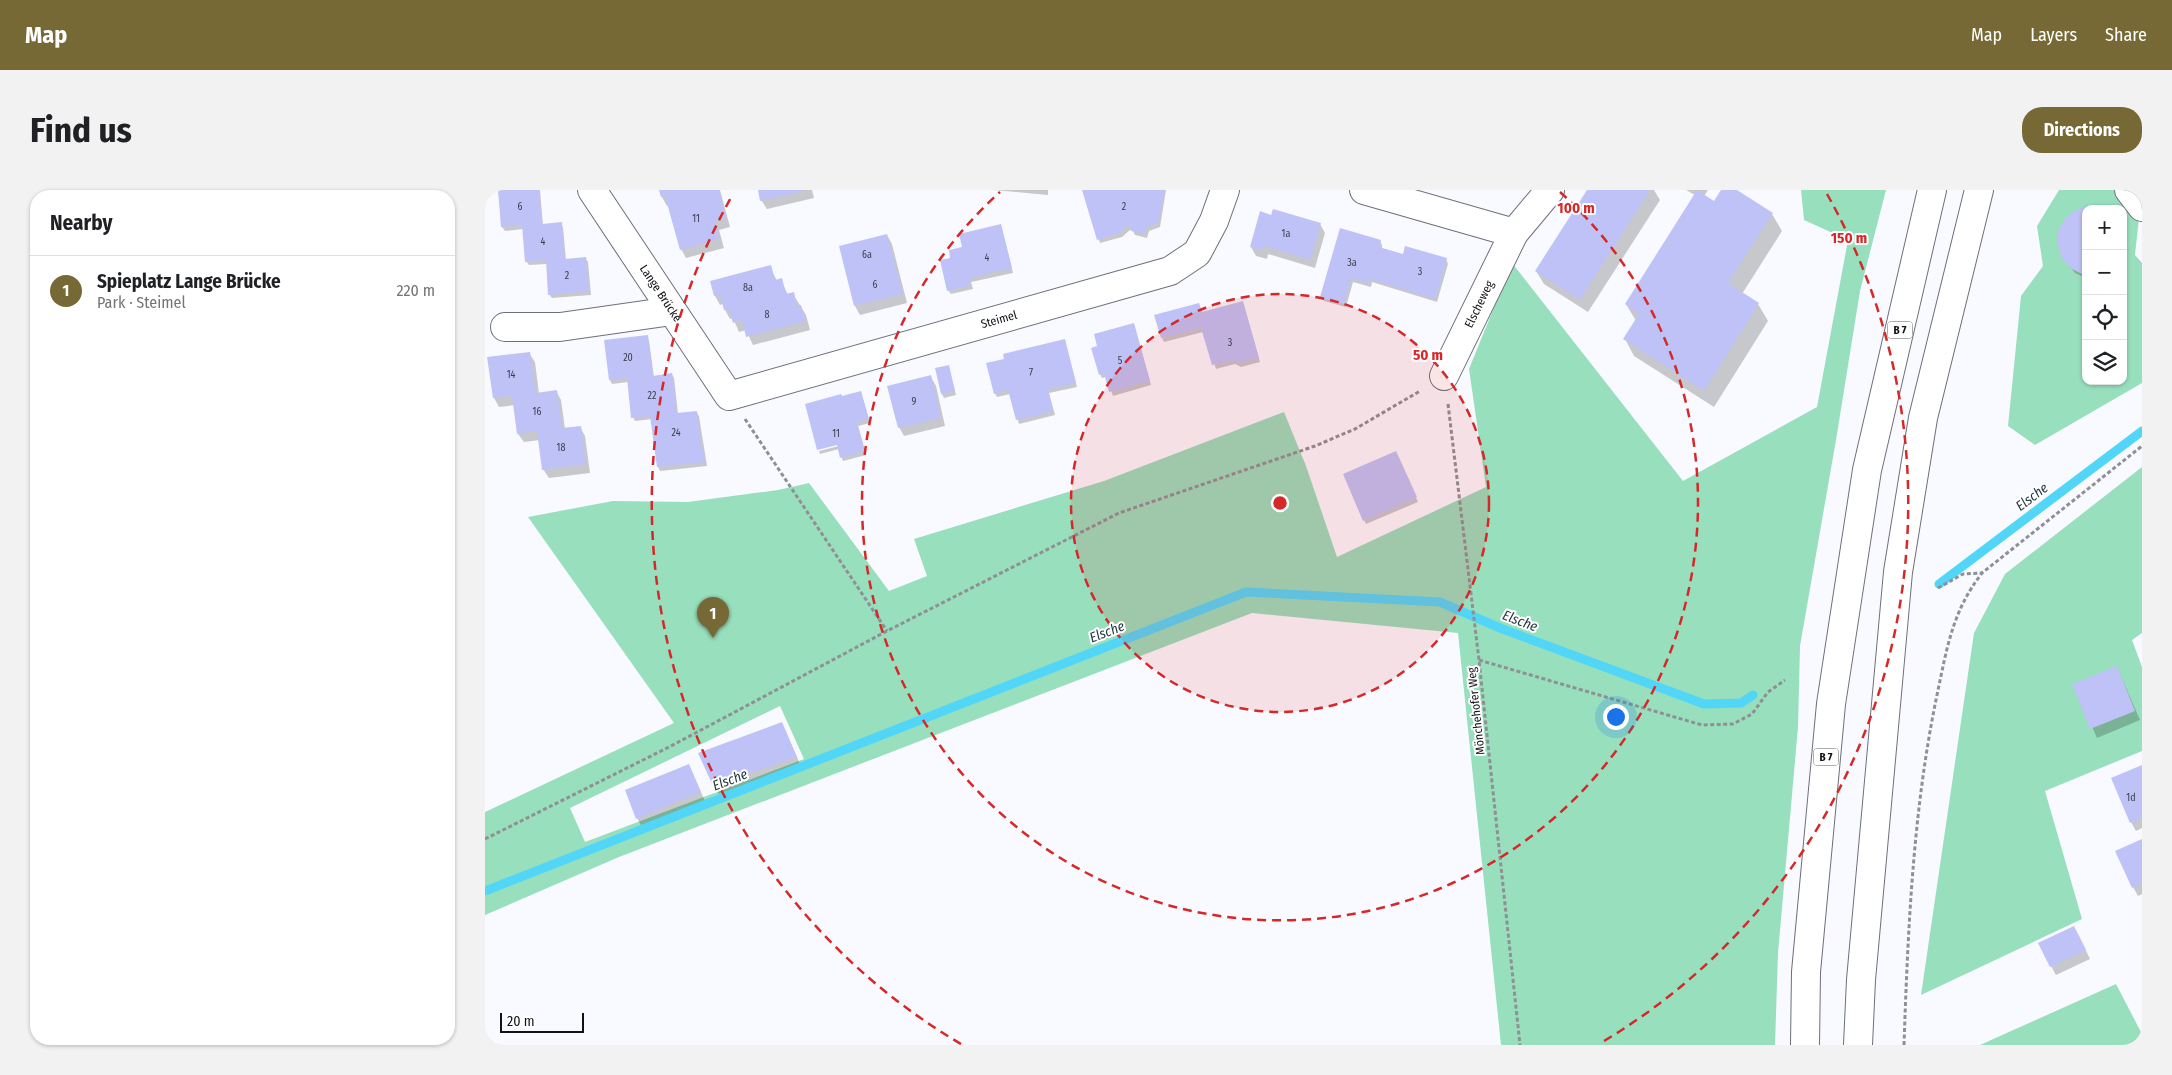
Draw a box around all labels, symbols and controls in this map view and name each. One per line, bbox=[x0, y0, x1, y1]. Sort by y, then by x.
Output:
text: Map bbox=[25, 21, 67, 49]
text: Map bbox=[1971, 24, 2002, 46]
text: Layers bbox=[2030, 24, 2077, 46]
text: Share bbox=[2105, 24, 2147, 46]
button: Directions bbox=[2022, 107, 2142, 153]
text: Find us bbox=[30, 109, 132, 151]
text: 100 m bbox=[1557, 199, 1595, 217]
house number: 6 bbox=[518, 201, 523, 213]
house number: 2 bbox=[1122, 201, 1127, 213]
map controls bbox=[2082, 205, 2127, 385]
button: + bbox=[2082, 205, 2127, 250]
text: Nearby bbox=[50, 210, 112, 236]
house number: 11 bbox=[692, 213, 700, 225]
house number: 1a bbox=[1282, 228, 1290, 240]
text: 150 m bbox=[1831, 229, 1867, 247]
house number: 4 bbox=[541, 236, 546, 248]
house number: 6a bbox=[862, 249, 872, 261]
button: − bbox=[2082, 250, 2127, 295]
house number: 4 bbox=[985, 252, 990, 264]
house number: 3a bbox=[1347, 257, 1357, 269]
street label: Lange Brücke bbox=[637, 262, 685, 324]
house number: 3 bbox=[1418, 266, 1423, 278]
text: Spieplatz Lange Brücke bbox=[97, 270, 281, 293]
house number: 2 bbox=[565, 270, 570, 282]
street label: Elscheweg bbox=[1462, 278, 1497, 330]
house number: 6 bbox=[873, 279, 878, 291]
text: 1 bbox=[63, 281, 69, 300]
text: 220 m bbox=[396, 281, 435, 300]
house number: 8a bbox=[743, 282, 753, 294]
text: Park · Steimel bbox=[97, 293, 186, 312]
button: locate bbox=[2082, 295, 2127, 340]
street label: Steimel bbox=[979, 308, 1019, 331]
house number: 8 bbox=[765, 309, 770, 321]
road number: B 7 bbox=[1887, 322, 1913, 338]
house number: 3 bbox=[1228, 337, 1233, 349]
button: layers bbox=[2082, 340, 2127, 385]
text: 50 m bbox=[1413, 346, 1443, 364]
house number: 20 bbox=[623, 352, 633, 364]
house number: 5 bbox=[1118, 355, 1123, 367]
house number: 7 bbox=[1029, 367, 1033, 379]
house number: 14 bbox=[507, 369, 516, 381]
house number: 22 bbox=[648, 390, 657, 402]
house number: 9 bbox=[912, 396, 917, 408]
house number: 16 bbox=[533, 406, 541, 418]
house number: 24 bbox=[671, 427, 681, 439]
house number: 11 bbox=[832, 428, 840, 440]
house number: 18 bbox=[557, 442, 565, 454]
water label: Elsche bbox=[2012, 479, 2052, 515]
centre of rings bbox=[1271, 494, 1289, 512]
pin: 1 bbox=[697, 597, 729, 638]
water label: Elsche bbox=[1500, 607, 1540, 636]
water label: Elsche bbox=[1087, 617, 1127, 646]
street label: Mönchehofer Weg bbox=[1464, 666, 1488, 756]
your location bbox=[1603, 704, 1629, 730]
road number: B 7 bbox=[1813, 748, 1839, 766]
water label: Elsche bbox=[710, 765, 750, 794]
house number: 1d bbox=[2126, 792, 2136, 804]
scale bar bbox=[500, 1010, 584, 1033]
text: 20 m bbox=[507, 1013, 535, 1030]

